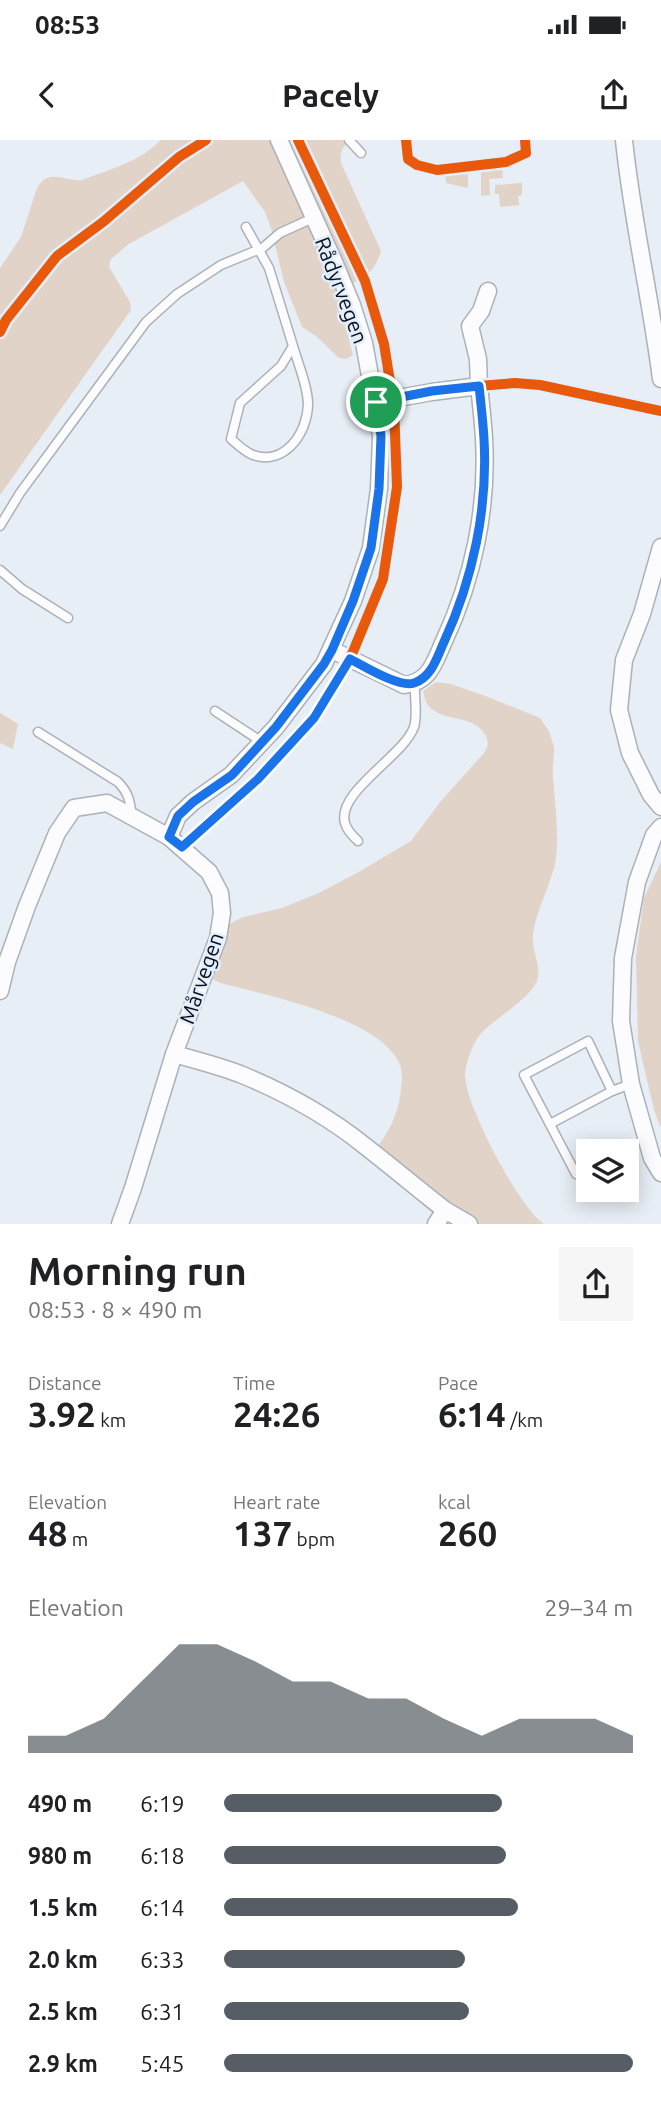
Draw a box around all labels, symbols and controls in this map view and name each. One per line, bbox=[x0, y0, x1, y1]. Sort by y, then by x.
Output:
text: 08:53 bbox=[35, 10, 100, 39]
icon: back bbox=[28, 76, 66, 114]
icon: share bbox=[595, 76, 633, 114]
text: Pacely bbox=[282, 77, 379, 113]
street label: Rådyrvegen bbox=[311, 233, 373, 347]
pin bbox=[346, 372, 406, 432]
icon: arrive bbox=[357, 383, 395, 421]
street label: Mårvegen bbox=[174, 929, 228, 1027]
map controls bbox=[576, 1139, 639, 1202]
button: layers bbox=[576, 1139, 639, 1202]
button: share bbox=[559, 1247, 633, 1321]
text: Morning run bbox=[28, 1250, 247, 1292]
text: 08:53 · 8 × 490 m bbox=[28, 1297, 202, 1322]
text: Distance bbox=[28, 1372, 102, 1394]
text: Time bbox=[233, 1372, 275, 1394]
text: Pace bbox=[438, 1372, 478, 1394]
text: 3.92 bbox=[28, 1394, 96, 1434]
text: 24:26 bbox=[233, 1394, 321, 1434]
text: 6:14 bbox=[438, 1394, 506, 1434]
text: km bbox=[96, 1409, 126, 1431]
text: /km bbox=[506, 1409, 543, 1431]
text: Elevation bbox=[28, 1491, 107, 1513]
text: Heart rate bbox=[233, 1491, 320, 1513]
text: kcal bbox=[438, 1491, 471, 1513]
text: 48 bbox=[28, 1513, 67, 1553]
text: 137 bbox=[233, 1513, 292, 1553]
text: 260 bbox=[438, 1513, 497, 1553]
text: m bbox=[67, 1528, 88, 1550]
text: bpm bbox=[292, 1528, 335, 1550]
text: Elevation bbox=[28, 1595, 124, 1620]
text: 29–34 m bbox=[545, 1595, 633, 1620]
text: 490 m bbox=[28, 1791, 92, 1816]
text: 6:19 bbox=[140, 1791, 185, 1816]
text: 980 m bbox=[28, 1843, 92, 1868]
text: 6:18 bbox=[140, 1843, 185, 1868]
text: 1.5 km bbox=[28, 1895, 98, 1920]
text: 6:14 bbox=[140, 1895, 185, 1920]
text: 2.0 km bbox=[28, 1947, 98, 1972]
text: 6:33 bbox=[140, 1947, 185, 1972]
text: 2.5 km bbox=[28, 1999, 98, 2024]
text: 6:31 bbox=[140, 1999, 185, 2024]
text: 2.9 km bbox=[28, 2051, 98, 2076]
text: 5:45 bbox=[140, 2051, 185, 2076]

